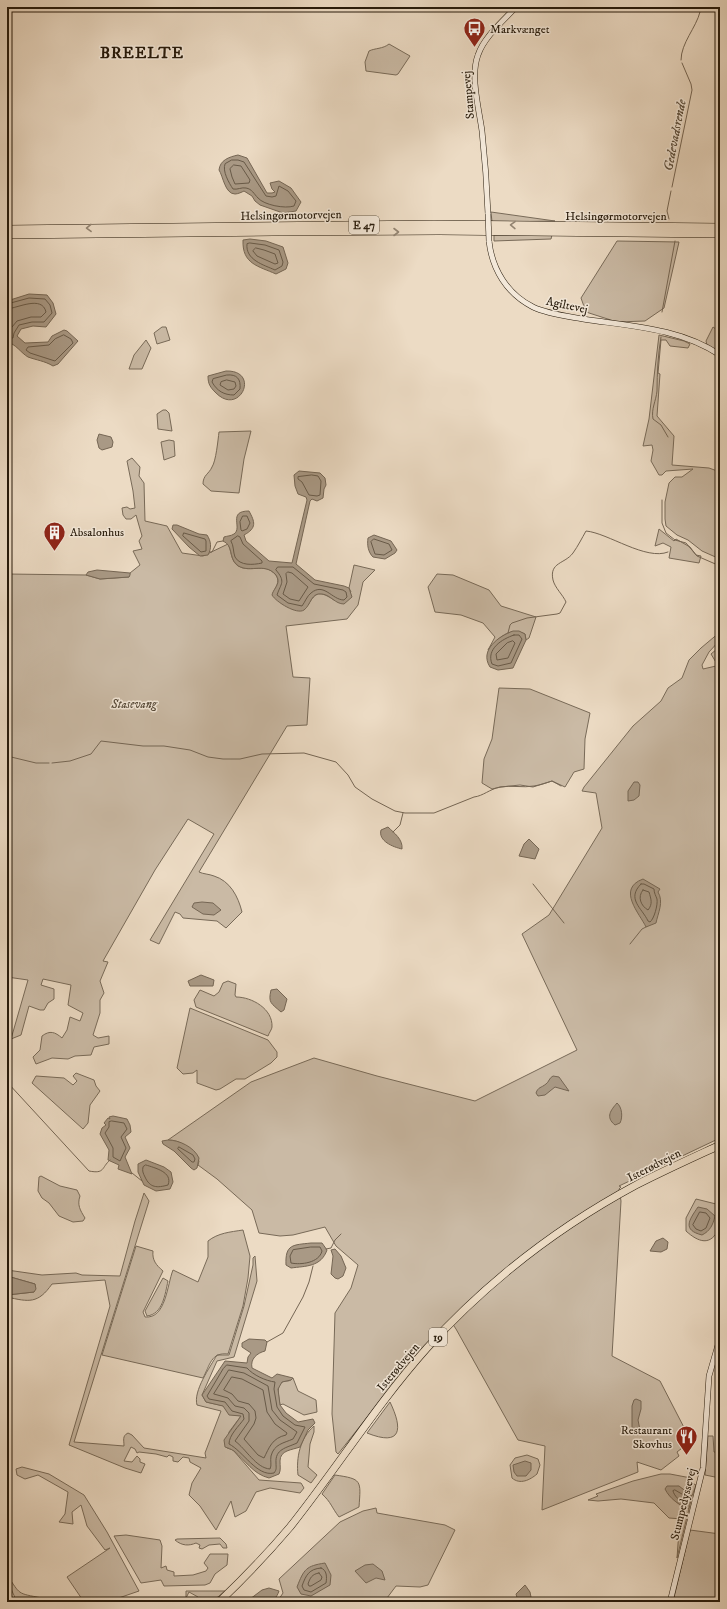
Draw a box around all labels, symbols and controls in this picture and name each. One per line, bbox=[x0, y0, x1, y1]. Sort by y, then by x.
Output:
bus stop icon: Markvænget bbox=[461, 16, 487, 49]
place label: Markvænget bbox=[490, 22, 550, 37]
district label: BREELTE bbox=[100, 43, 184, 63]
street label: Stampevej bbox=[459, 70, 478, 120]
water label: Gedevadsrende bbox=[660, 97, 690, 172]
street label: Helsingørmotorvejen bbox=[240, 207, 343, 224]
street label: Helsingørmotorvejen bbox=[565, 209, 667, 224]
road number: E 47 bbox=[349, 216, 379, 234]
one-way arrow bbox=[510, 221, 516, 229]
one-way arrow bbox=[86, 224, 92, 232]
one-way arrow bbox=[393, 227, 399, 236]
street label: Agiltevej bbox=[545, 294, 589, 317]
building icon: Absalonhus bbox=[41, 519, 67, 552]
place label: Absalonhus bbox=[70, 525, 124, 540]
park label: Stasevang bbox=[110, 697, 158, 712]
street label: Isterødvejen bbox=[625, 1145, 684, 1185]
road number: 19 bbox=[429, 1328, 447, 1346]
street label: Isterødvejen bbox=[374, 1340, 423, 1394]
place label: Restaurant Skovhus bbox=[621, 1423, 672, 1452]
restaurant icon: Restaurant Skovhus bbox=[674, 1424, 700, 1457]
street label: Stumpedyssevej bbox=[667, 1466, 700, 1542]

